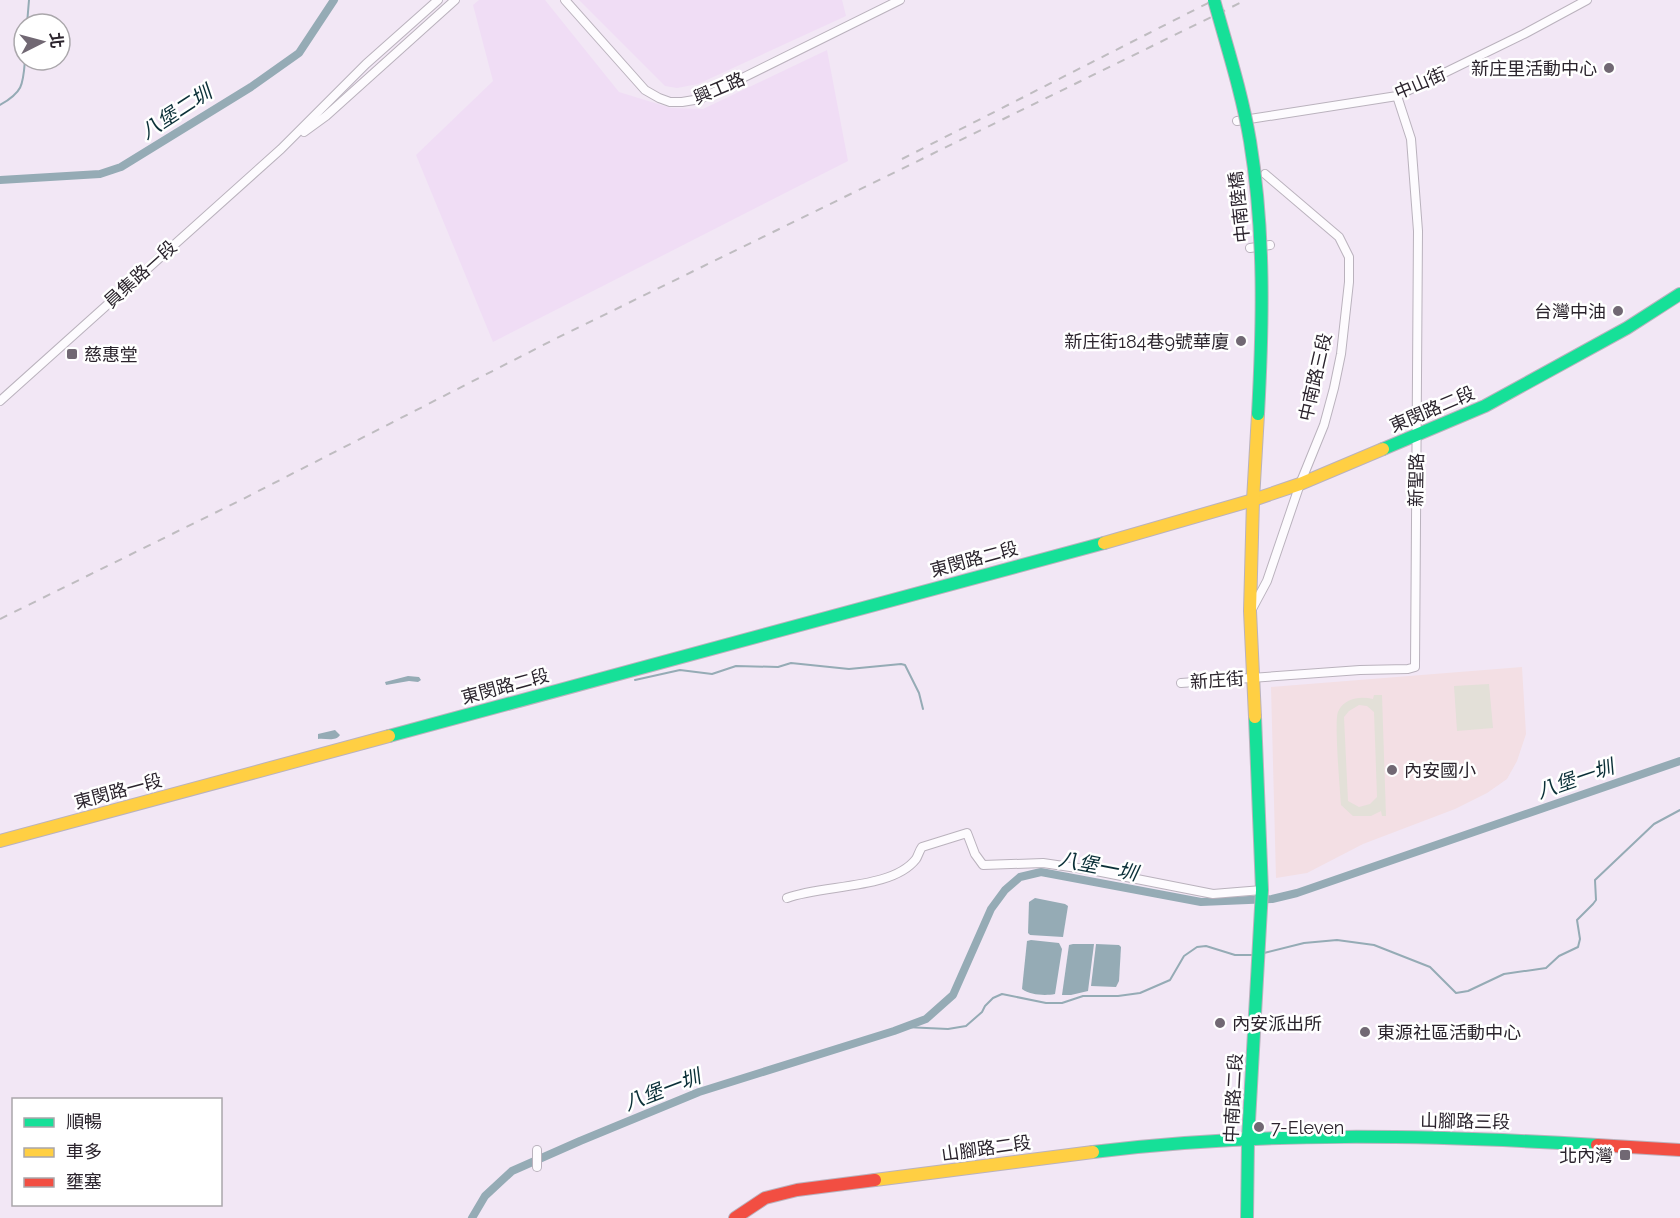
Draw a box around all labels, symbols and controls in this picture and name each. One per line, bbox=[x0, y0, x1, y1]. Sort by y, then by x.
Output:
north arrow bbox=[12, 12, 72, 72]
text: 北 bbox=[46, 32, 67, 49]
place label: 新庄里活動中心 bbox=[1471, 58, 1597, 79]
marker: 新庄里活動中心 bbox=[1602, 61, 1616, 75]
street label: 中山街 bbox=[1391, 63, 1449, 103]
street label: 興工路 bbox=[690, 68, 748, 108]
water label: 八堡二圳 bbox=[136, 79, 219, 144]
street label: 中南陸橋 bbox=[1225, 170, 1253, 244]
street label: 員集路一段 bbox=[100, 236, 180, 312]
place label: 台灣中油 bbox=[1534, 301, 1606, 322]
marker: 台灣中油 bbox=[1611, 304, 1625, 318]
place label: 新庄街184巷9號華廈 bbox=[1064, 331, 1229, 352]
street label: 中南路三段 bbox=[1295, 331, 1335, 423]
marker: 新庄街184巷9號華廈 bbox=[1234, 334, 1248, 348]
place label: 慈惠堂 bbox=[84, 344, 138, 365]
marker: 慈惠堂 bbox=[65, 347, 79, 361]
street label: 東閔路二段 bbox=[1386, 382, 1478, 436]
street label: 新聖路 bbox=[1405, 453, 1427, 507]
street label: 東閔路二段 bbox=[928, 537, 1020, 581]
street label: 東閔路二段 bbox=[459, 664, 551, 708]
street label: 新庄街 bbox=[1189, 668, 1245, 692]
water label: 八堡一圳 bbox=[1533, 754, 1620, 803]
place label: 內安國小 bbox=[1404, 760, 1476, 781]
marker: 內安國小 bbox=[1385, 763, 1399, 777]
street label: 東閔路一段 bbox=[72, 769, 164, 813]
water label: 八堡一圳 bbox=[1056, 847, 1142, 886]
place label: 內安派出所 bbox=[1232, 1013, 1322, 1034]
marker: 內安派出所 bbox=[1213, 1016, 1227, 1030]
place label: 東源社區活動中心 bbox=[1377, 1022, 1521, 1043]
marker: 東源社區活動中心 bbox=[1358, 1025, 1372, 1039]
street label: 中南路二段 bbox=[1220, 1053, 1246, 1143]
water label: 八堡一圳 bbox=[620, 1063, 706, 1116]
legend bbox=[12, 1098, 222, 1206]
street label: 山腳路三段 bbox=[1420, 1110, 1510, 1132]
text: 順暢 bbox=[66, 1111, 102, 1132]
place label: 7-Eleven bbox=[1271, 1117, 1344, 1138]
marker: 7-Eleven bbox=[1252, 1120, 1266, 1134]
street label: 山腳路二段 bbox=[940, 1131, 1032, 1165]
text: 車多 bbox=[66, 1141, 102, 1162]
place label: 北內灣 bbox=[1559, 1145, 1613, 1166]
marker: 北內灣 bbox=[1618, 1148, 1632, 1162]
text: 壅塞 bbox=[66, 1171, 102, 1192]

